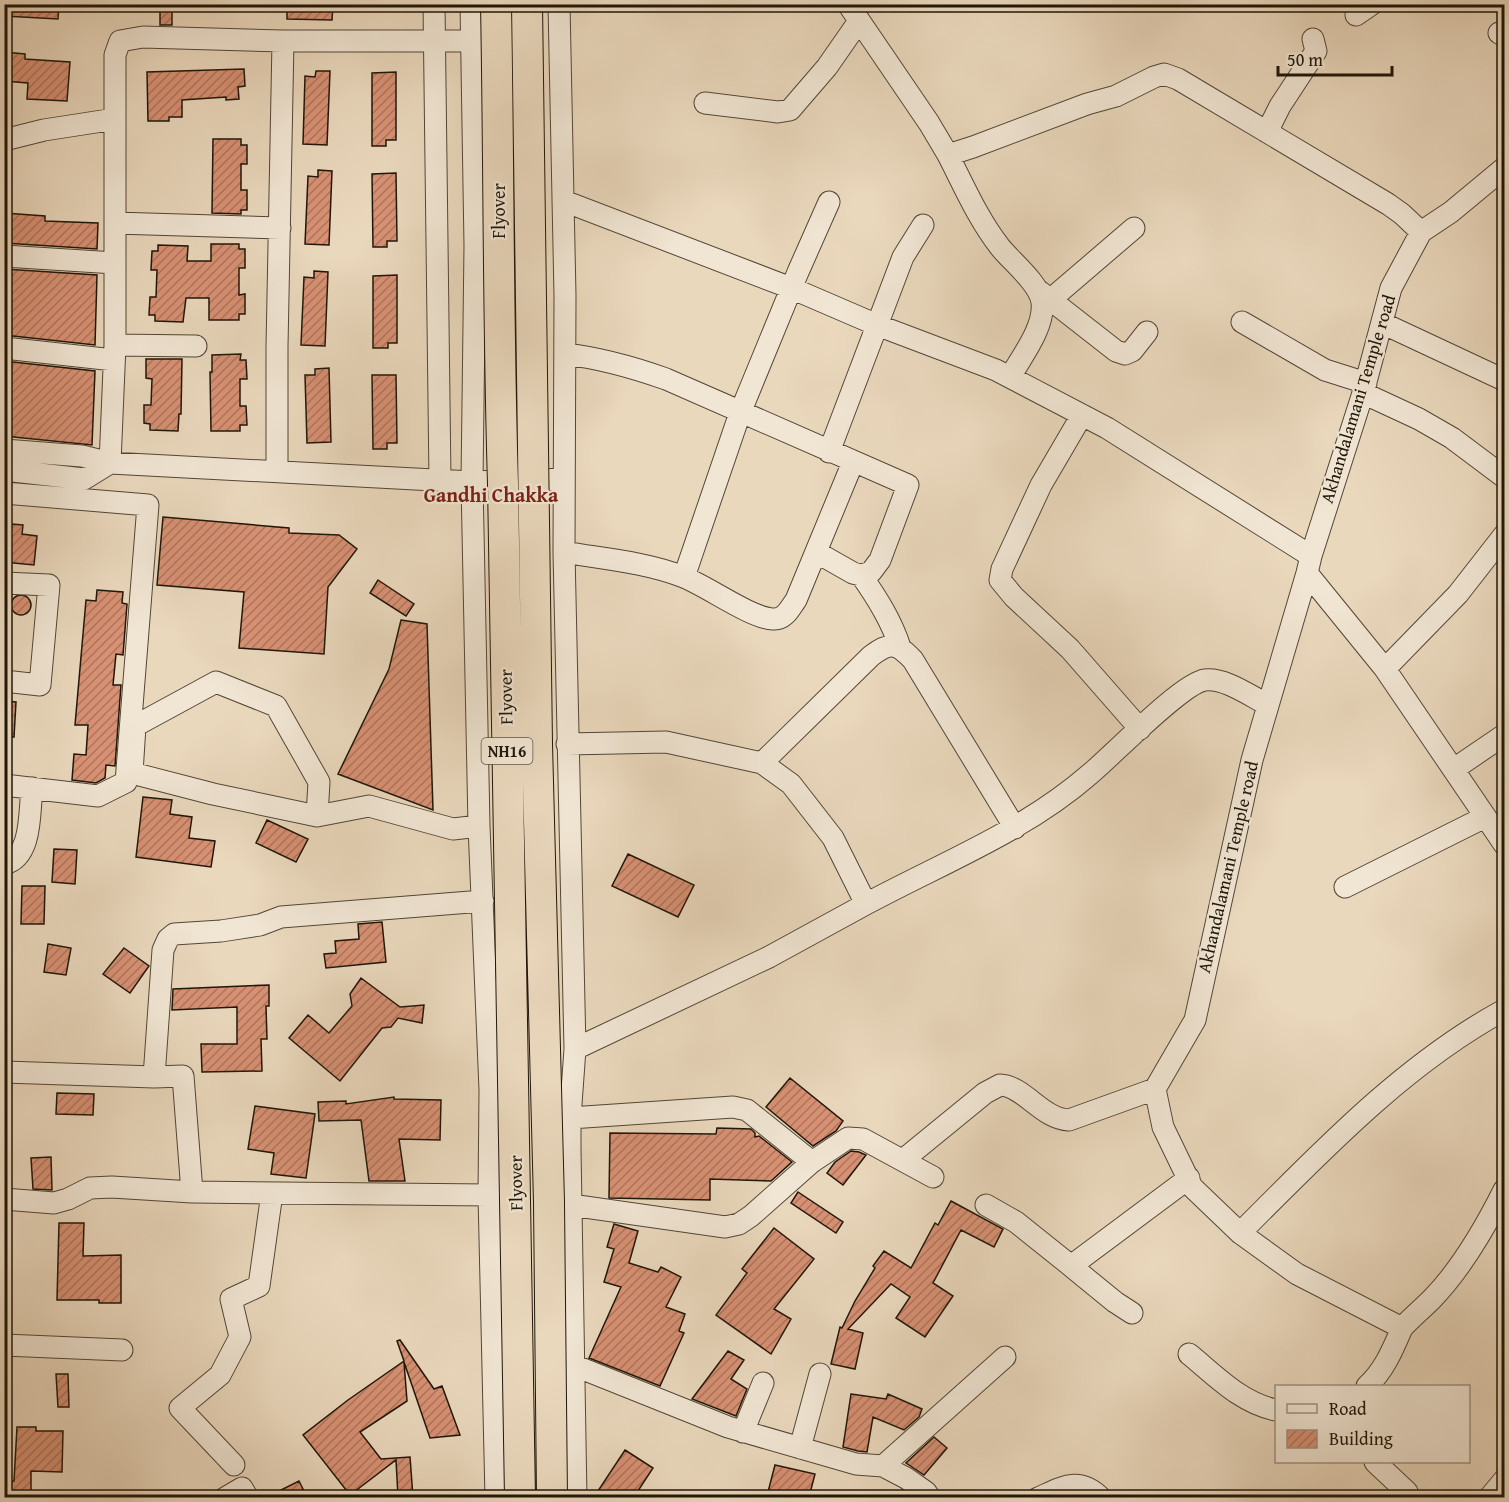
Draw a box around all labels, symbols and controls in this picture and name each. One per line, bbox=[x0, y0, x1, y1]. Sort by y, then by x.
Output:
scale bar bbox=[1278, 39, 1392, 77]
text: 50 m bbox=[1287, 46, 1323, 73]
street label: Flyover bbox=[485, 183, 512, 239]
street label: Akhandalamani Temple road bbox=[1313, 291, 1402, 507]
district label: Gandhi Chakka bbox=[424, 480, 559, 509]
street label: Flyover bbox=[492, 668, 519, 725]
road number: NH16 bbox=[482, 738, 532, 764]
street label: Akhandalamani Temple road bbox=[1190, 758, 1265, 976]
street label: Flyover bbox=[502, 1154, 529, 1211]
legend bbox=[1275, 1385, 1470, 1463]
text: Road bbox=[1329, 1395, 1367, 1422]
text: Building bbox=[1329, 1425, 1393, 1452]

